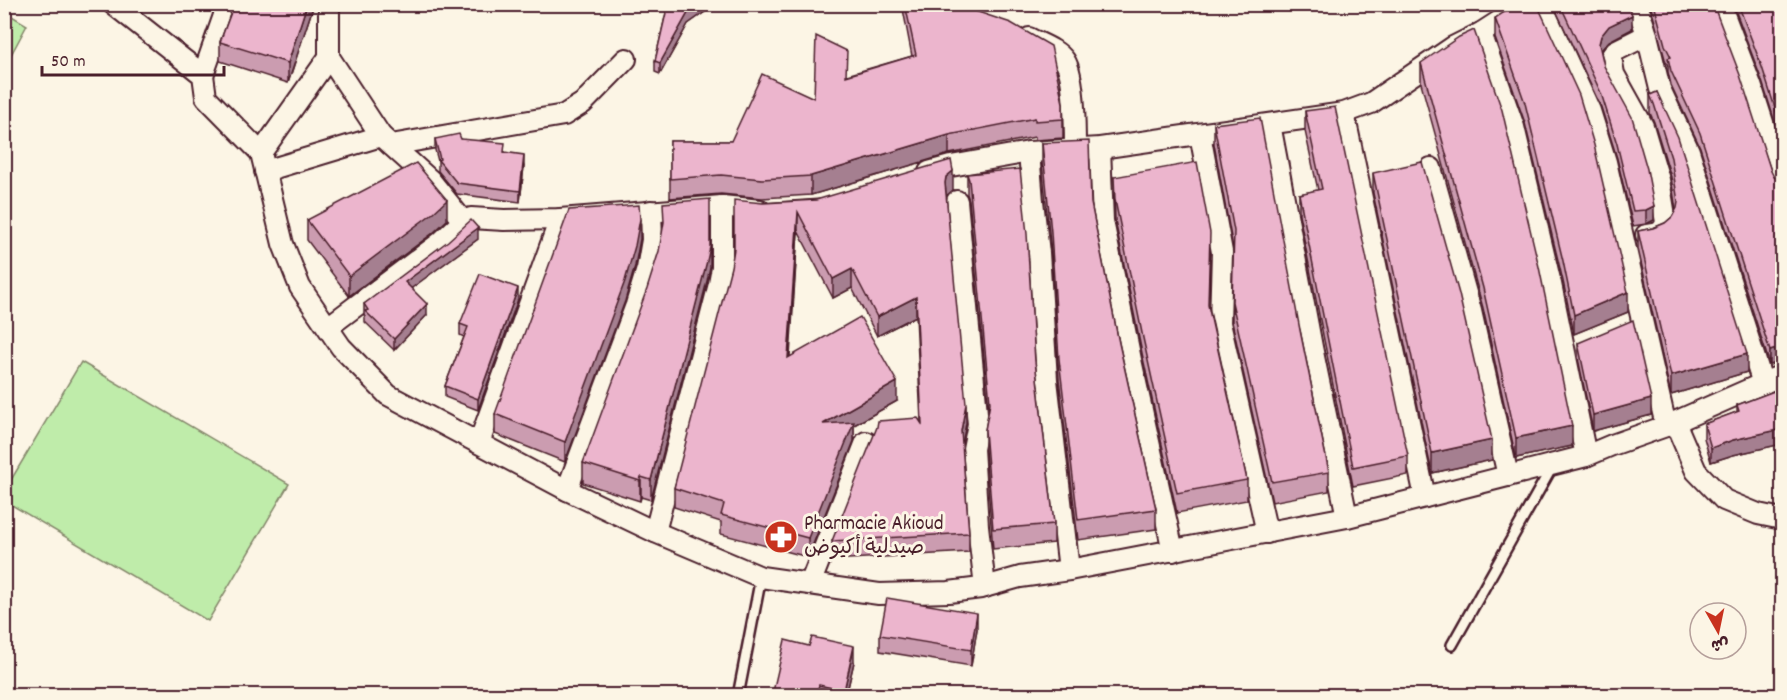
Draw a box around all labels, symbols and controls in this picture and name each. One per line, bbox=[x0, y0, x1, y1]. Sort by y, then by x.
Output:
scale bar bbox=[42, 39, 224, 77]
text: 50 m bbox=[51, 50, 86, 75]
place label: Pharmacie Akioud صيدلية أكيوض bbox=[804, 510, 944, 564]
pharmacy icon: Pharmacie Akioud صيدلية أكيوض bbox=[763, 519, 799, 555]
north arrow bbox=[1688, 601, 1748, 661]
text: ش bbox=[1709, 631, 1730, 656]

